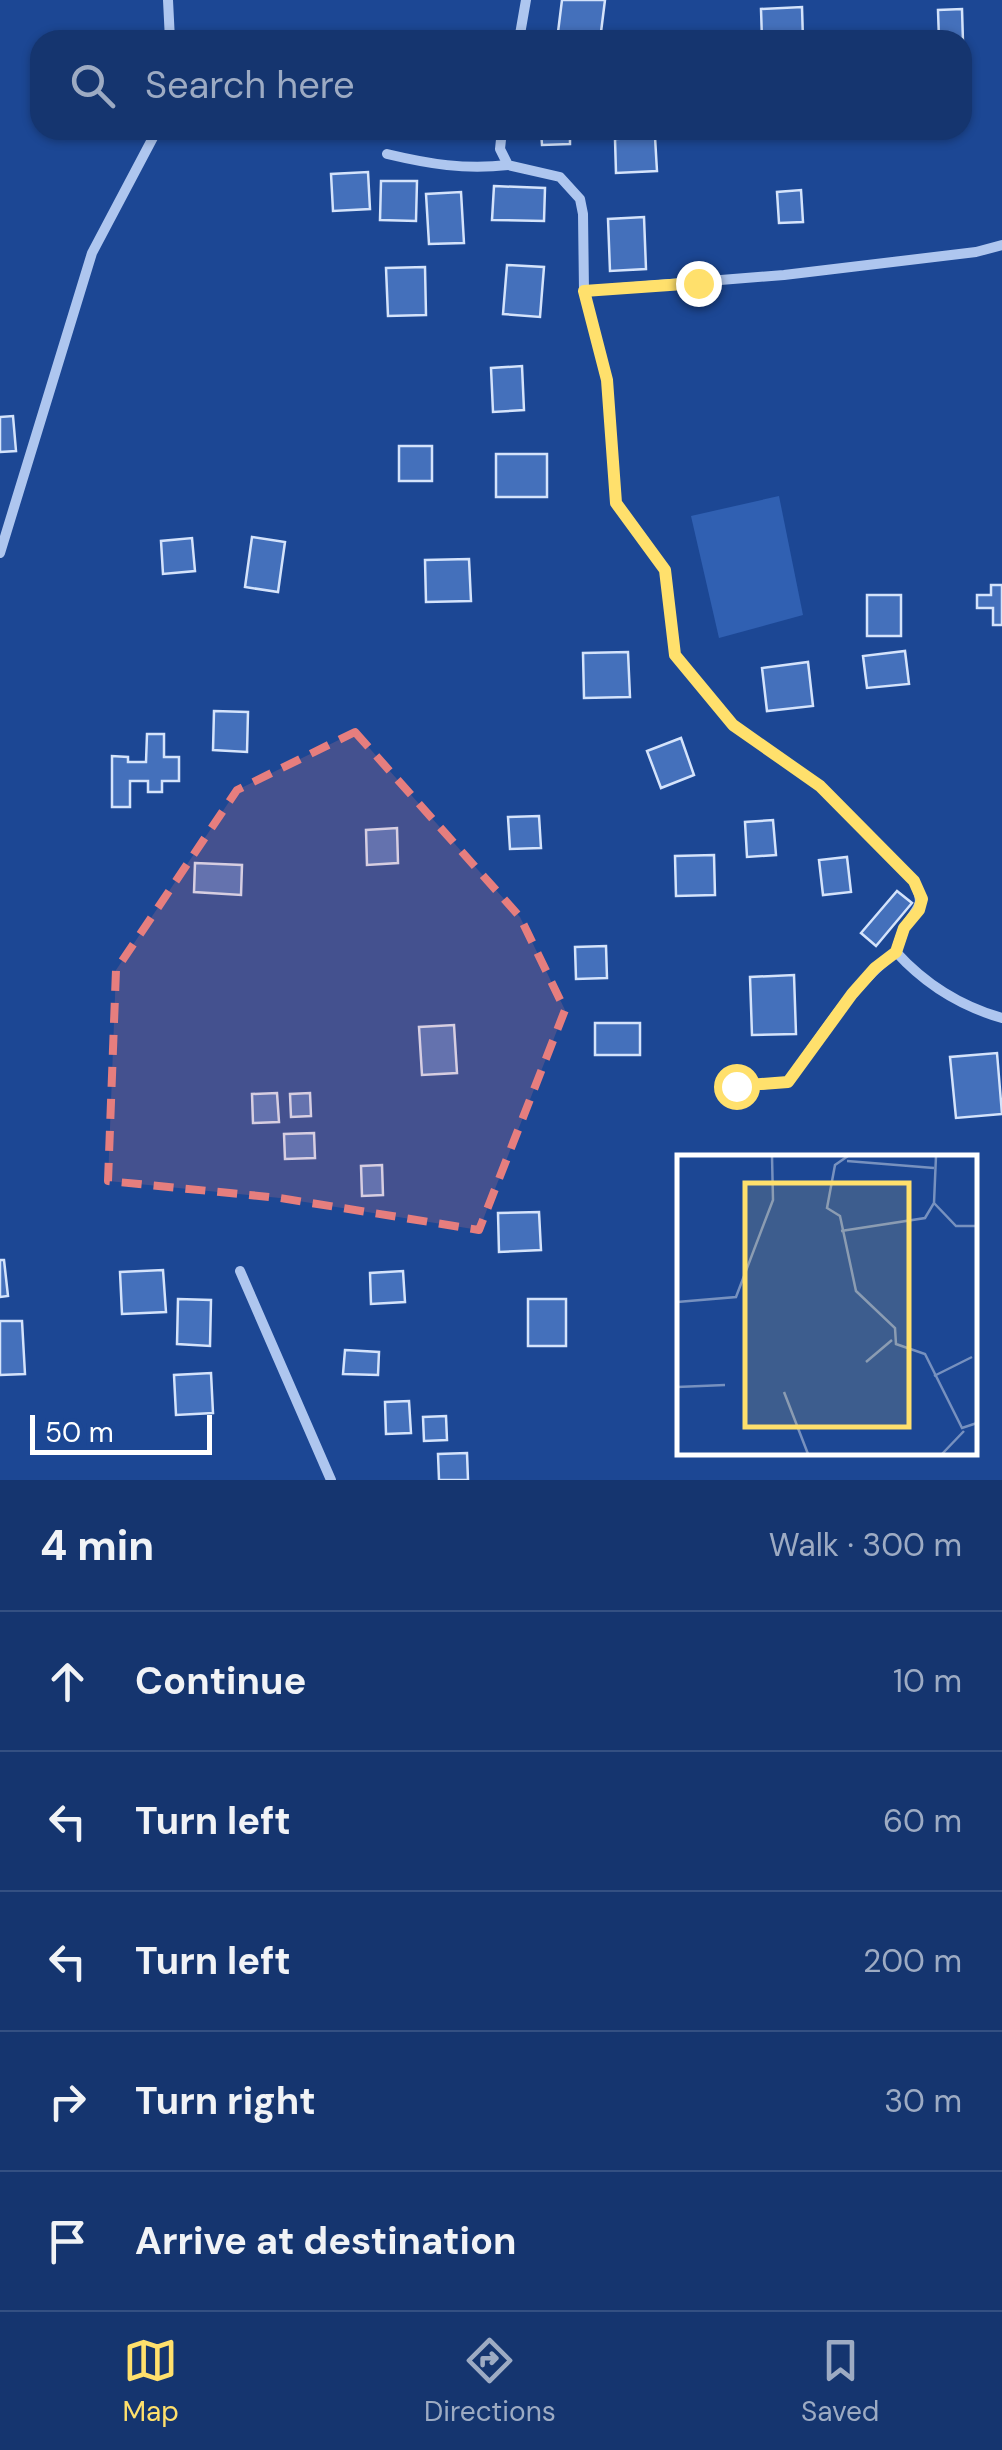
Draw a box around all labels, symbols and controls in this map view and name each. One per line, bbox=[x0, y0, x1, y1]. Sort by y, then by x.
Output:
search box bbox=[30, 30, 972, 140]
icon: search bbox=[65, 58, 120, 113]
text: Search here bbox=[145, 60, 355, 110]
route end bbox=[676, 261, 722, 307]
route start bbox=[714, 1064, 760, 1110]
inset map bbox=[677, 1155, 977, 1455]
scale bar bbox=[30, 1410, 212, 1454]
text: 50 m bbox=[45, 1414, 114, 1451]
text: 4 min bbox=[40, 1518, 154, 1573]
text: Walk · 300 m bbox=[769, 1524, 962, 1566]
icon: ahead bbox=[40, 1654, 95, 1709]
text: Continue bbox=[135, 1656, 306, 1706]
text: 10 m bbox=[893, 1660, 962, 1702]
icon: left bbox=[40, 1794, 95, 1849]
text: Turn left bbox=[135, 1796, 291, 1846]
text: 60 m bbox=[883, 1800, 962, 1842]
icon: left bbox=[40, 1934, 95, 1989]
text: Turn left bbox=[135, 1936, 291, 1986]
text: 200 m bbox=[863, 1940, 962, 1982]
icon: right bbox=[40, 2074, 95, 2129]
text: Turn right bbox=[135, 2076, 316, 2126]
text: 30 m bbox=[884, 2080, 962, 2122]
icon: arrive bbox=[40, 2214, 95, 2269]
text: Arrive at destination bbox=[135, 2216, 517, 2266]
tab: Map bbox=[123, 2333, 179, 2430]
tab: Directions bbox=[424, 2333, 556, 2430]
tab: Saved bbox=[801, 2333, 879, 2430]

